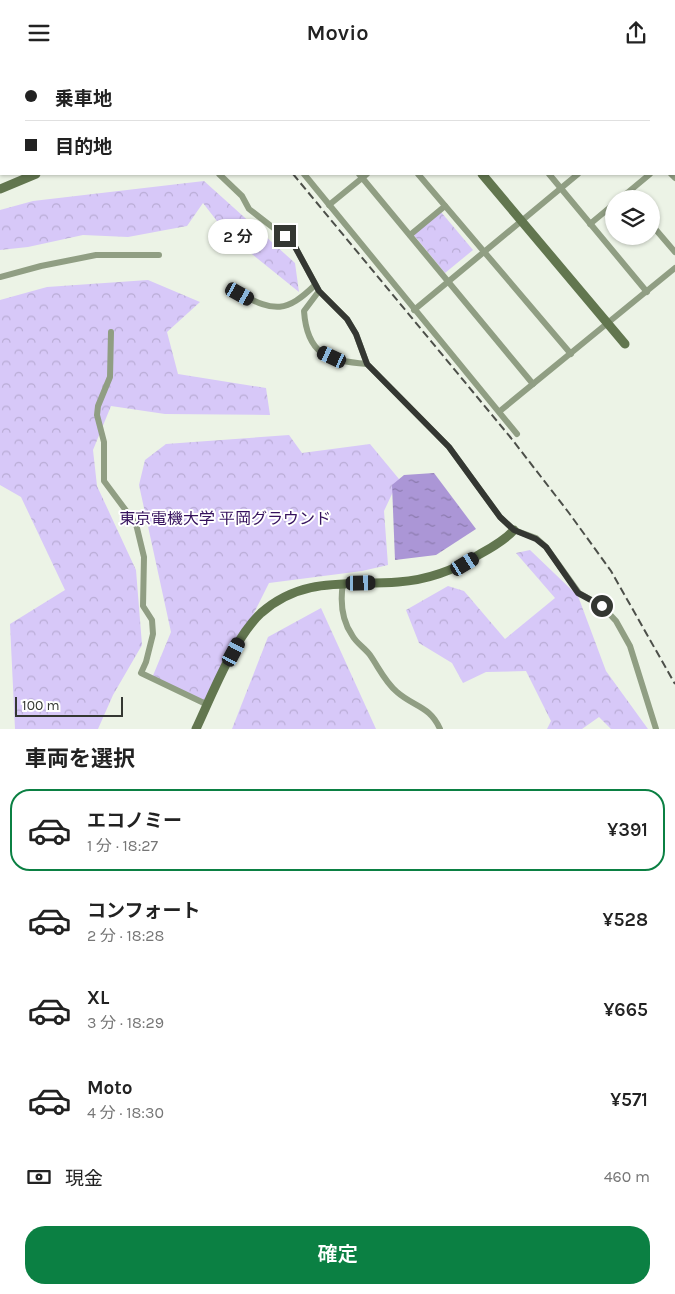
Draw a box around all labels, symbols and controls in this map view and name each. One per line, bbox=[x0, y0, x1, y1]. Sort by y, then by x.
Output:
icon: menu bbox=[25, 19, 53, 47]
icon: share bbox=[622, 19, 650, 47]
text: Movio bbox=[306, 20, 369, 46]
text: 乗車地 bbox=[55, 88, 112, 110]
text: 目的地 bbox=[55, 136, 112, 158]
map controls bbox=[605, 190, 660, 245]
button: layers bbox=[605, 190, 660, 245]
callout: 2 分 bbox=[208, 219, 268, 253]
route end bbox=[274, 225, 296, 247]
text: 2 分 bbox=[223, 227, 253, 246]
car bbox=[223, 280, 256, 308]
car bbox=[315, 344, 348, 370]
park label: 東京電機大学 平岡グラウンド bbox=[119, 509, 331, 528]
car bbox=[448, 550, 481, 578]
car bbox=[345, 575, 376, 591]
route start bbox=[591, 595, 613, 617]
car bbox=[220, 635, 247, 669]
scale bar bbox=[15, 694, 122, 717]
text: 100 m bbox=[22, 697, 60, 714]
text: 車両を選択 bbox=[25, 746, 135, 772]
icon: car bbox=[27, 808, 72, 853]
text: エコノミー bbox=[87, 810, 182, 832]
text: ¥391 bbox=[607, 819, 648, 841]
text: 1 分 · 18:27 bbox=[87, 836, 158, 855]
icon: car bbox=[27, 898, 72, 943]
text: コンフォート bbox=[87, 900, 200, 922]
text: ¥528 bbox=[603, 909, 648, 931]
text: 2 分 · 18:28 bbox=[87, 926, 164, 945]
text: XL bbox=[87, 987, 109, 1009]
icon: car bbox=[27, 988, 72, 1033]
text: ¥665 bbox=[603, 999, 648, 1021]
text: 3 分 · 18:29 bbox=[87, 1013, 164, 1032]
text: Moto bbox=[87, 1077, 133, 1099]
icon: car bbox=[27, 1078, 72, 1123]
text: ¥571 bbox=[610, 1089, 648, 1111]
text: 4 分 · 18:30 bbox=[87, 1103, 164, 1122]
icon: cash bbox=[25, 1163, 53, 1191]
text: 460 m bbox=[604, 1167, 650, 1186]
text: 現金 bbox=[65, 1168, 103, 1190]
button: 確定 bbox=[25, 1226, 650, 1284]

